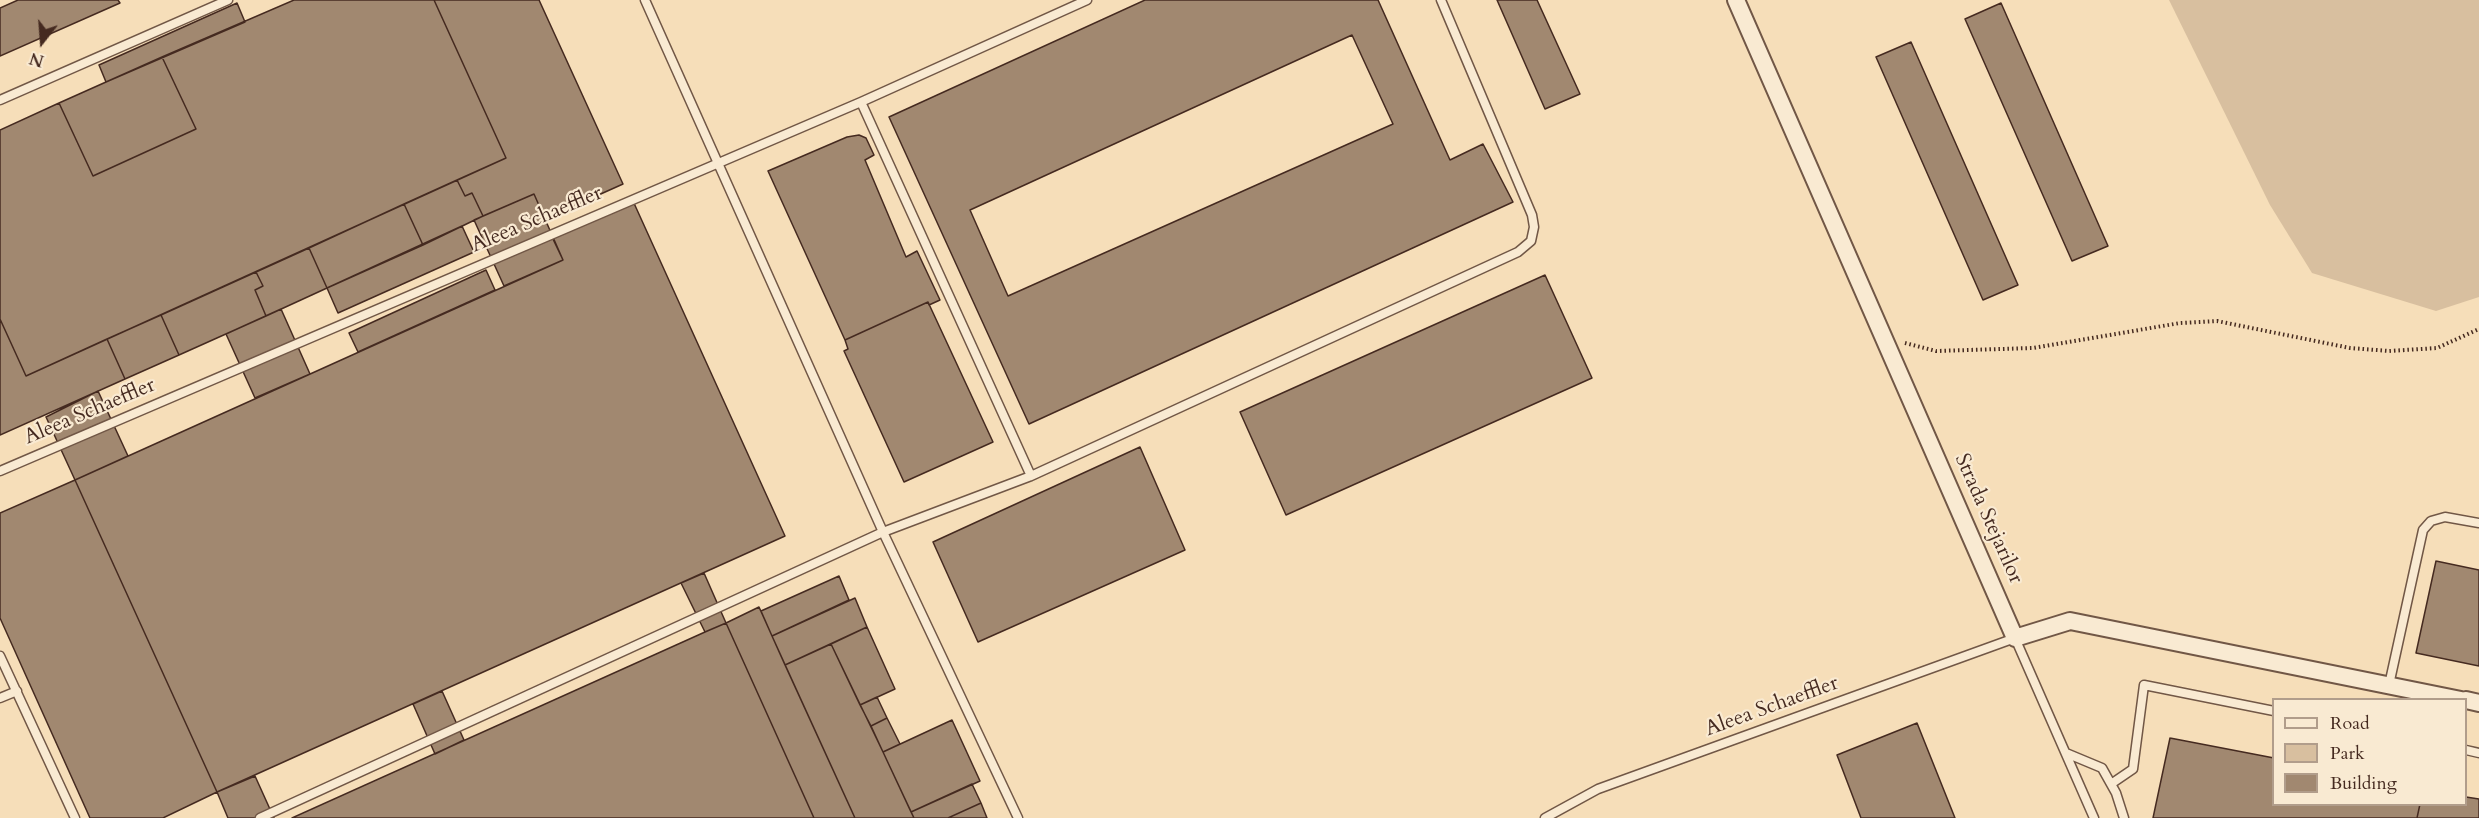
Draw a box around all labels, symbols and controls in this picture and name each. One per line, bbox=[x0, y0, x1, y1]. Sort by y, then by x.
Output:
north arrow bbox=[12, 12, 72, 72]
text: N bbox=[27, 47, 47, 72]
street label: Aleea Schaeffler bbox=[468, 181, 606, 259]
street label: Aleea Schaeffler bbox=[21, 373, 159, 451]
street label: Strada Stejarilor bbox=[1948, 450, 2028, 588]
street label: Aleea Schaeffler bbox=[1702, 671, 1842, 743]
legend bbox=[2272, 698, 2467, 806]
text: Road bbox=[2330, 711, 2370, 736]
text: Park bbox=[2330, 741, 2365, 766]
text: Building bbox=[2330, 771, 2397, 796]

